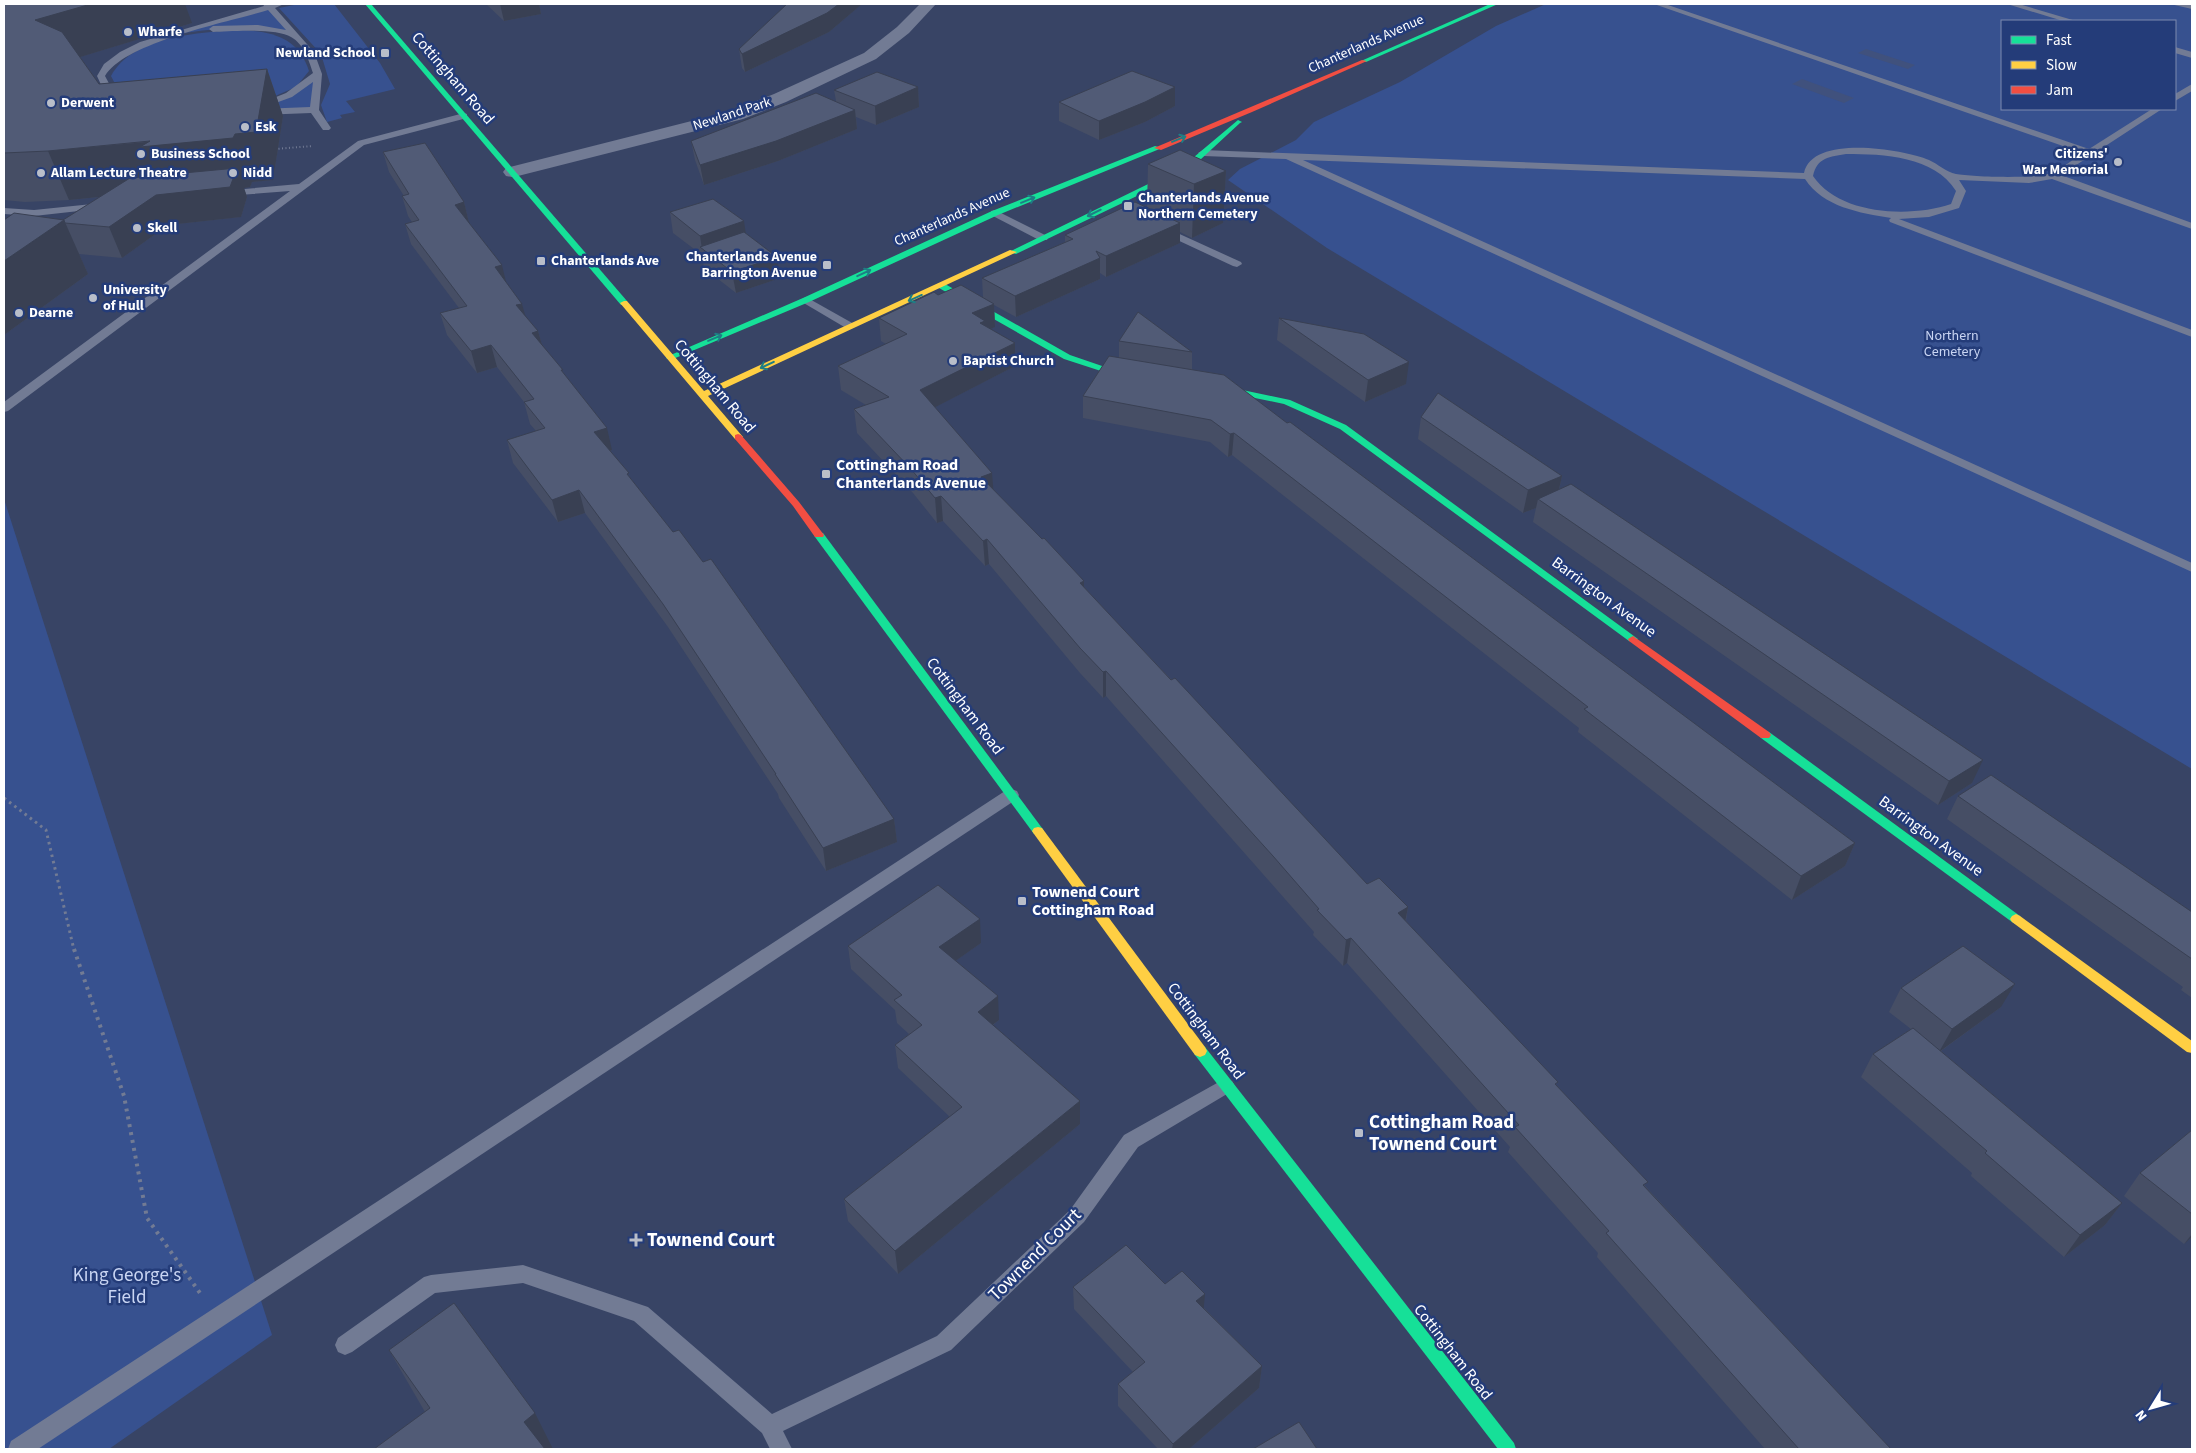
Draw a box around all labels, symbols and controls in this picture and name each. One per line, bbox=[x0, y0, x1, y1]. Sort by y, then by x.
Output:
street label: Chanterlands Avenue bbox=[1305, 10, 1427, 78]
legend bbox=[2001, 20, 2176, 110]
place label: Wharfe bbox=[138, 22, 182, 42]
marker: Wharfe bbox=[122, 26, 134, 38]
street label: Cottingham Road bbox=[407, 27, 499, 129]
text: Fast bbox=[2046, 30, 2072, 51]
place label: Newland School bbox=[276, 43, 375, 63]
marker: Newland School bbox=[379, 47, 391, 59]
text: Slow bbox=[2046, 55, 2077, 76]
text: Jam bbox=[2046, 80, 2073, 101]
street label: Newland Park bbox=[690, 92, 774, 136]
place label: Derwent bbox=[61, 93, 115, 113]
marker: Derwent bbox=[45, 97, 57, 109]
place label: Esk bbox=[255, 117, 277, 137]
marker: Esk bbox=[239, 121, 251, 133]
one-way arrow bbox=[1170, 134, 1186, 143]
place label: Business School bbox=[151, 144, 250, 164]
place label: Citizens' War Memorial bbox=[2023, 144, 2108, 180]
marker: Business School bbox=[135, 148, 147, 160]
marker: Citizens' War Memorial bbox=[2112, 156, 2124, 168]
place label: Allam Lecture Theatre bbox=[50, 163, 187, 183]
place label: Nidd bbox=[243, 163, 272, 183]
marker: Allam Lecture Theatre bbox=[35, 167, 47, 179]
marker: Nidd bbox=[227, 167, 239, 179]
street label: Chanterlands Avenue bbox=[891, 183, 1013, 251]
place label: Chanterlands Avenue Northern Cemetery bbox=[1138, 188, 1269, 224]
one-way arrow bbox=[1020, 195, 1035, 204]
marker: Chanterlands Avenue Northern Cemetery bbox=[1122, 200, 1134, 212]
one-way arrow bbox=[1087, 209, 1102, 218]
place label: Skell bbox=[147, 218, 177, 238]
marker: Skell bbox=[131, 222, 143, 234]
place label: Chanterlands Avenue Barrington Avenue bbox=[686, 247, 817, 283]
place label: Chanterlands Ave bbox=[551, 251, 659, 271]
marker: Chanterlands Ave bbox=[535, 255, 547, 267]
marker: Chanterlands Avenue Barrington Avenue bbox=[821, 259, 833, 271]
one-way arrow bbox=[856, 268, 871, 278]
place label: University of Hull bbox=[103, 280, 168, 316]
marker: University of Hull bbox=[87, 292, 99, 304]
one-way arrow bbox=[908, 293, 923, 303]
place label: Dearne bbox=[29, 303, 73, 323]
marker: Dearne bbox=[13, 307, 25, 319]
park label: Northern Cemetery bbox=[1924, 326, 1981, 362]
one-way arrow bbox=[707, 333, 722, 343]
street label: Cottingham Road bbox=[669, 334, 761, 438]
place label: Baptist Church bbox=[963, 351, 1054, 371]
marker: Baptist Church bbox=[947, 355, 959, 367]
one-way arrow bbox=[760, 361, 775, 370]
place label: Cottingham Road Chanterlands Avenue bbox=[836, 454, 986, 494]
marker: Cottingham Road Chanterlands Avenue bbox=[820, 468, 832, 480]
street label: Barrington Avenue bbox=[1547, 552, 1661, 643]
street label: Cottingham Road bbox=[921, 653, 1009, 759]
street label: Barrington Avenue bbox=[1874, 791, 1988, 882]
place label: Townend Court Cottingham Road bbox=[1032, 881, 1154, 921]
marker: Townend Court Cottingham Road bbox=[1016, 895, 1028, 907]
street label: Cottingham Road bbox=[1162, 978, 1250, 1084]
place label: Cottingham Road Townend Court bbox=[1369, 1109, 1514, 1158]
marker: Cottingham Road Townend Court bbox=[1353, 1127, 1365, 1139]
street label: Townend Court bbox=[982, 1202, 1088, 1308]
place label: Townend Court bbox=[647, 1227, 775, 1254]
marker: Townend Court bbox=[629, 1233, 643, 1247]
park label: King George's Field bbox=[73, 1262, 181, 1311]
street label: Cottingham Road bbox=[1409, 1299, 1497, 1405]
north arrow bbox=[2126, 1383, 2176, 1433]
text: N bbox=[2131, 1405, 2152, 1425]

